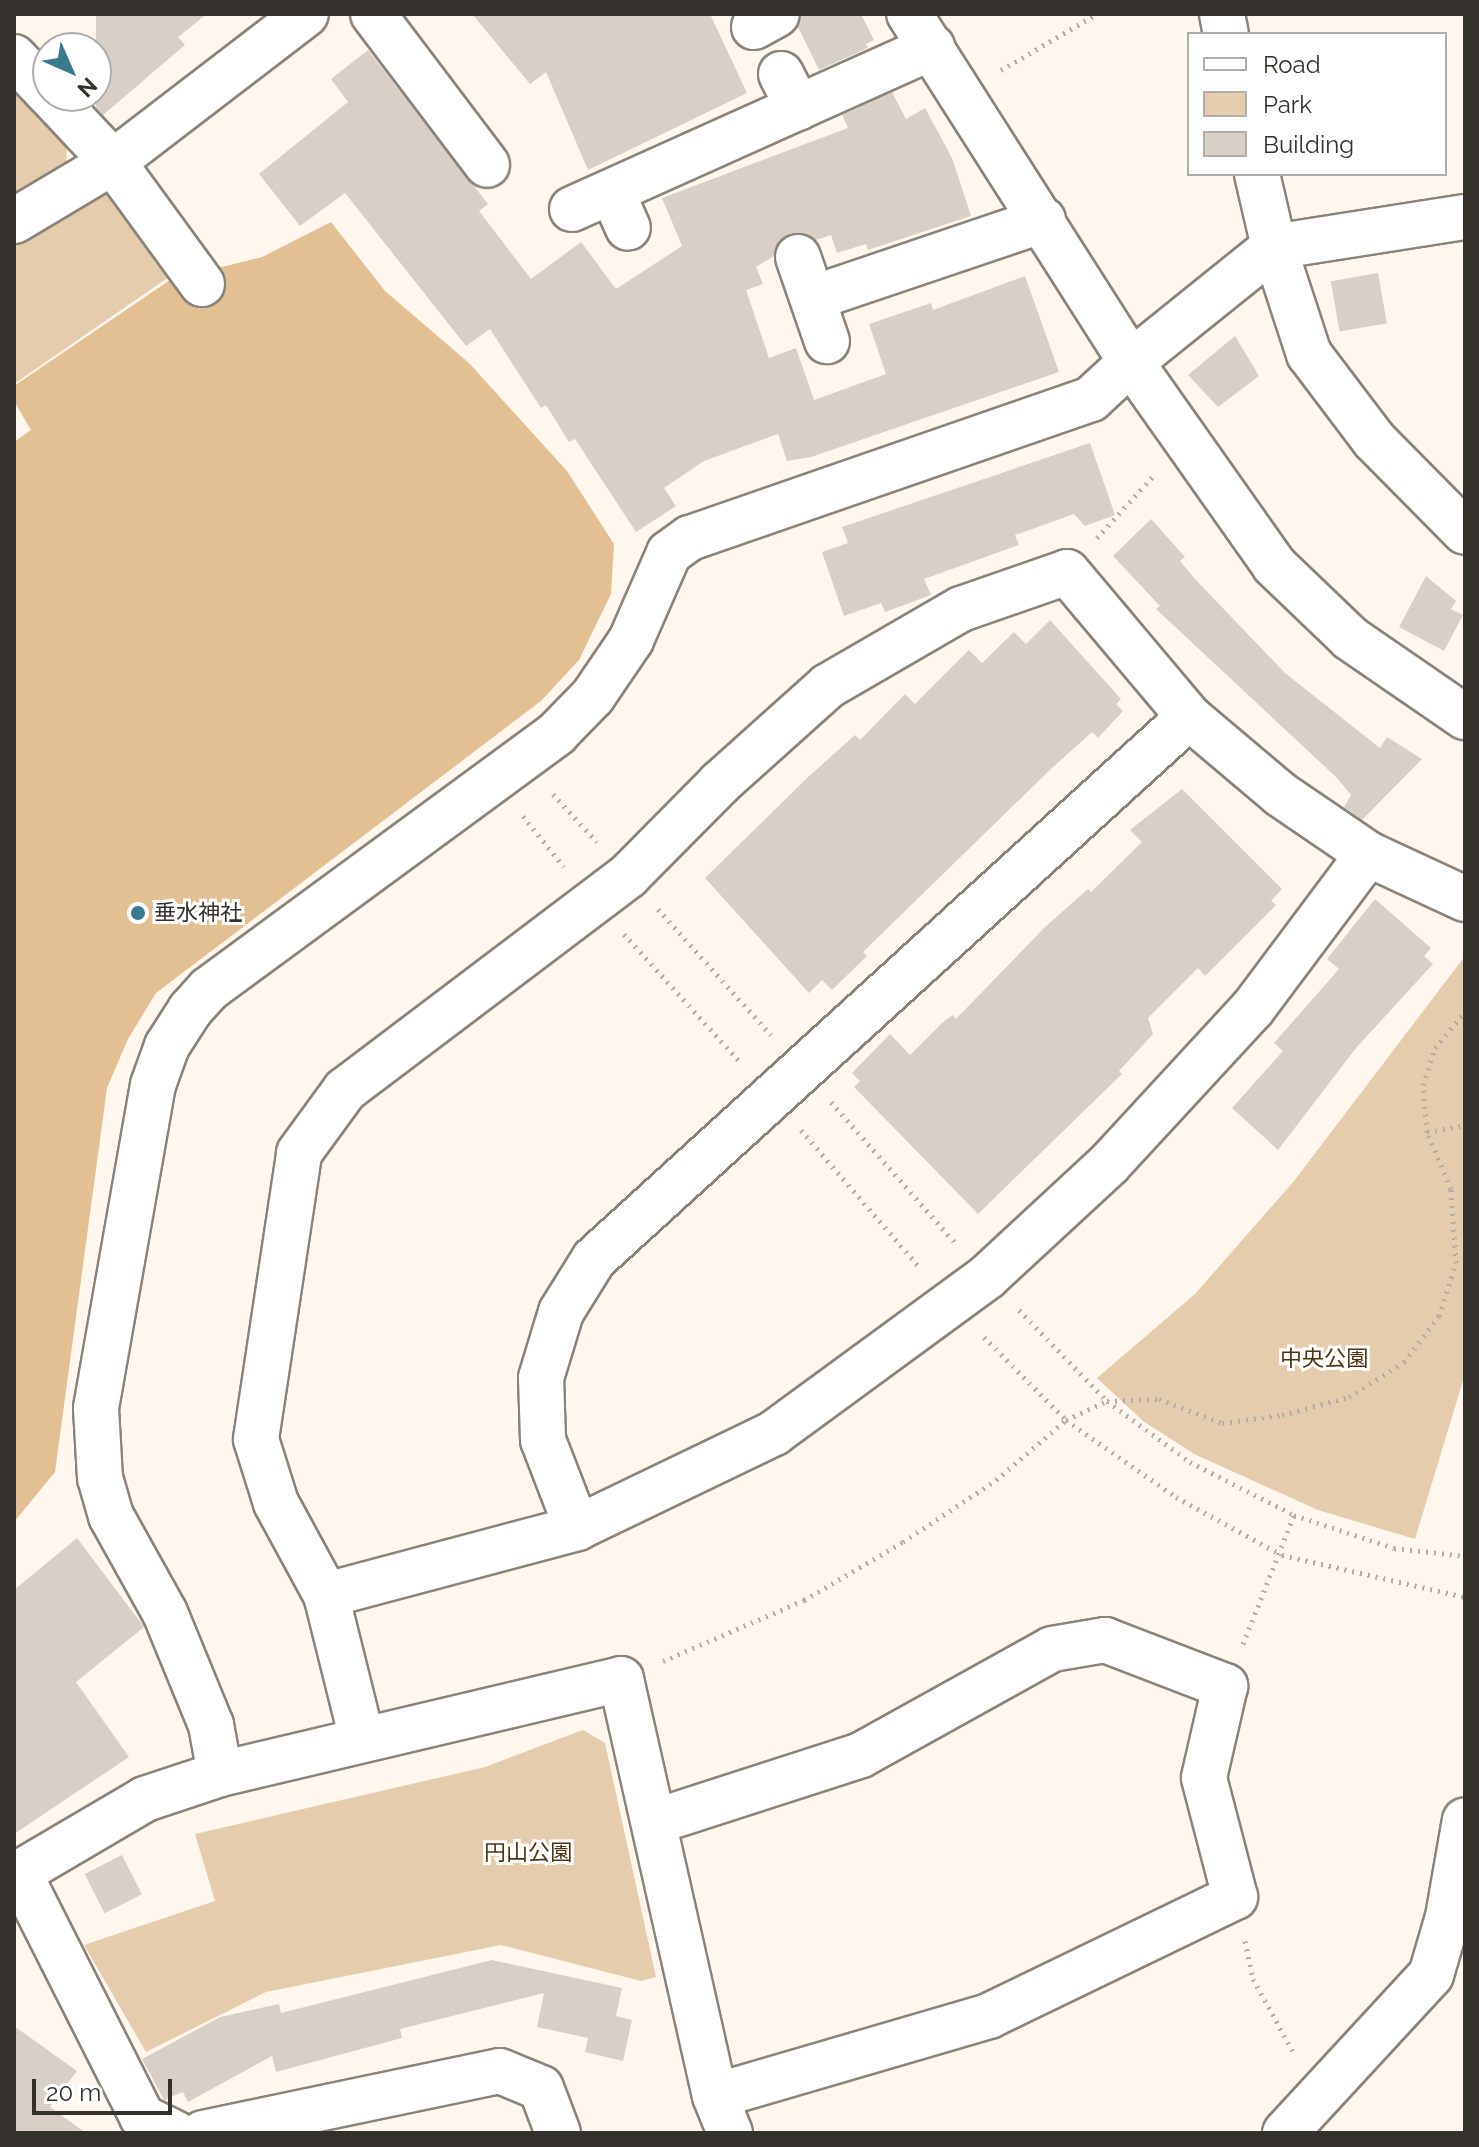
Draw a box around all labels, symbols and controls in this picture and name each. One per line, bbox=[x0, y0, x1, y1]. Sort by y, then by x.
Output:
north arrow bbox=[32, 32, 112, 112]
legend bbox=[1187, 32, 1447, 176]
text: Road bbox=[1263, 50, 1321, 79]
text: N bbox=[72, 72, 103, 103]
text: Park bbox=[1263, 90, 1312, 119]
text: Building bbox=[1263, 130, 1354, 159]
place label: 垂水神社 bbox=[154, 900, 242, 926]
marker: 垂水神社 bbox=[129, 904, 147, 922]
park label: 中央公園 bbox=[1280, 1346, 1368, 1372]
park label: 円山公園 bbox=[484, 1840, 572, 1866]
scale bar bbox=[36, 2063, 176, 2113]
text: 20 m bbox=[46, 2078, 101, 2107]

